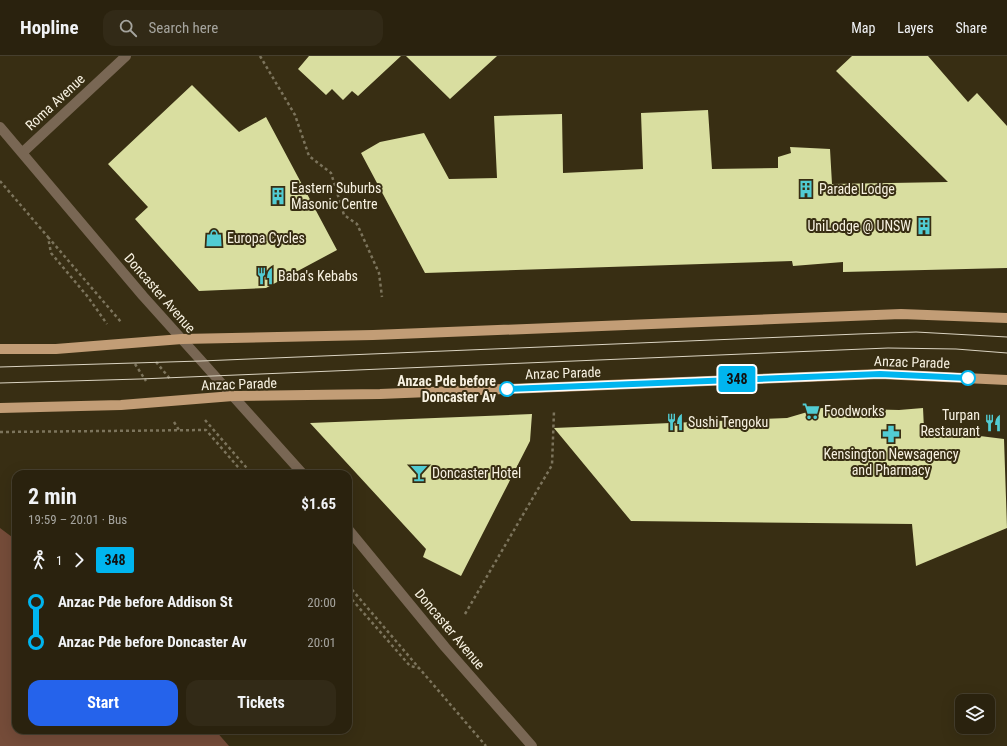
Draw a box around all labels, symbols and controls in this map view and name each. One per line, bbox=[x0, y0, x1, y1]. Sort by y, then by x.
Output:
search box bbox=[103, 10, 383, 46]
text: Hopline bbox=[20, 16, 79, 39]
icon: search bbox=[117, 17, 139, 39]
text: Search here bbox=[149, 19, 218, 37]
text: Map bbox=[851, 20, 875, 36]
text: Layers bbox=[897, 20, 934, 36]
text: Share bbox=[956, 20, 987, 36]
street label: Roma Avenue bbox=[22, 70, 88, 134]
building icon: Parade Lodge bbox=[796, 179, 816, 199]
place label: Eastern Suburbs Masonic Centre bbox=[291, 180, 381, 212]
place label: Parade Lodge bbox=[819, 181, 895, 197]
building icon: Eastern Suburbs Masonic Centre bbox=[268, 186, 288, 206]
building icon: UniLodge @ UNSW bbox=[914, 216, 934, 236]
place label: UniLodge @ UNSW bbox=[807, 218, 911, 234]
shop icon: Europa Cycles bbox=[204, 228, 224, 248]
place label: Europa Cycles bbox=[227, 230, 305, 246]
street label: Doncaster Avenue bbox=[121, 250, 199, 336]
restaurant icon: Baba's Kebabs bbox=[255, 266, 275, 286]
place label: Baba's Kebabs bbox=[278, 268, 358, 284]
street label: Anzac Parade bbox=[874, 353, 951, 371]
street label: Anzac Parade bbox=[525, 364, 602, 382]
line badge: 348 bbox=[714, 366, 760, 392]
unlabelled marker bbox=[960, 370, 976, 386]
text: 348 bbox=[726, 371, 748, 387]
place label: Anzac Pde before Doncaster Av bbox=[397, 373, 497, 405]
street label: Anzac Parade bbox=[201, 375, 278, 393]
marker: Anzac Pde before Doncaster Av bbox=[499, 381, 515, 397]
supermarket icon: Foodworks bbox=[801, 401, 821, 421]
place label: Foodworks bbox=[824, 403, 885, 419]
place label: Turpan Restaurant bbox=[920, 407, 980, 439]
restaurant icon: Sushi Tengoku bbox=[665, 412, 685, 432]
restaurant icon: Turpan Restaurant bbox=[983, 413, 1003, 433]
place label: Sushi Tengoku bbox=[688, 414, 768, 430]
pharmacy icon: Kensington Newsagency and Pharmacy bbox=[881, 424, 901, 444]
place label: Kensington Newsagency and Pharmacy bbox=[823, 446, 959, 478]
bar icon: Doncaster Hotel bbox=[409, 463, 429, 483]
place label: Doncaster Hotel bbox=[432, 465, 521, 481]
text: 2 min bbox=[28, 484, 77, 509]
text: $1.65 bbox=[301, 495, 336, 513]
text: 19:59 – 20:01 · Bus bbox=[28, 512, 127, 527]
icon: walk bbox=[28, 549, 50, 571]
icon: forward bbox=[68, 549, 90, 571]
text: 348 bbox=[104, 552, 126, 568]
text: 1 bbox=[56, 553, 62, 568]
street label: Doncaster Avenue bbox=[412, 586, 488, 673]
text: Anzac Pde before Addison St bbox=[58, 593, 233, 611]
text: 20:00 bbox=[307, 595, 336, 610]
text: Anzac Pde before Doncaster Av bbox=[58, 633, 247, 651]
text: 20:01 bbox=[307, 635, 336, 650]
button: Start bbox=[28, 680, 178, 726]
button: Tickets bbox=[186, 680, 336, 726]
map controls bbox=[955, 694, 995, 734]
button: layers bbox=[955, 694, 995, 734]

